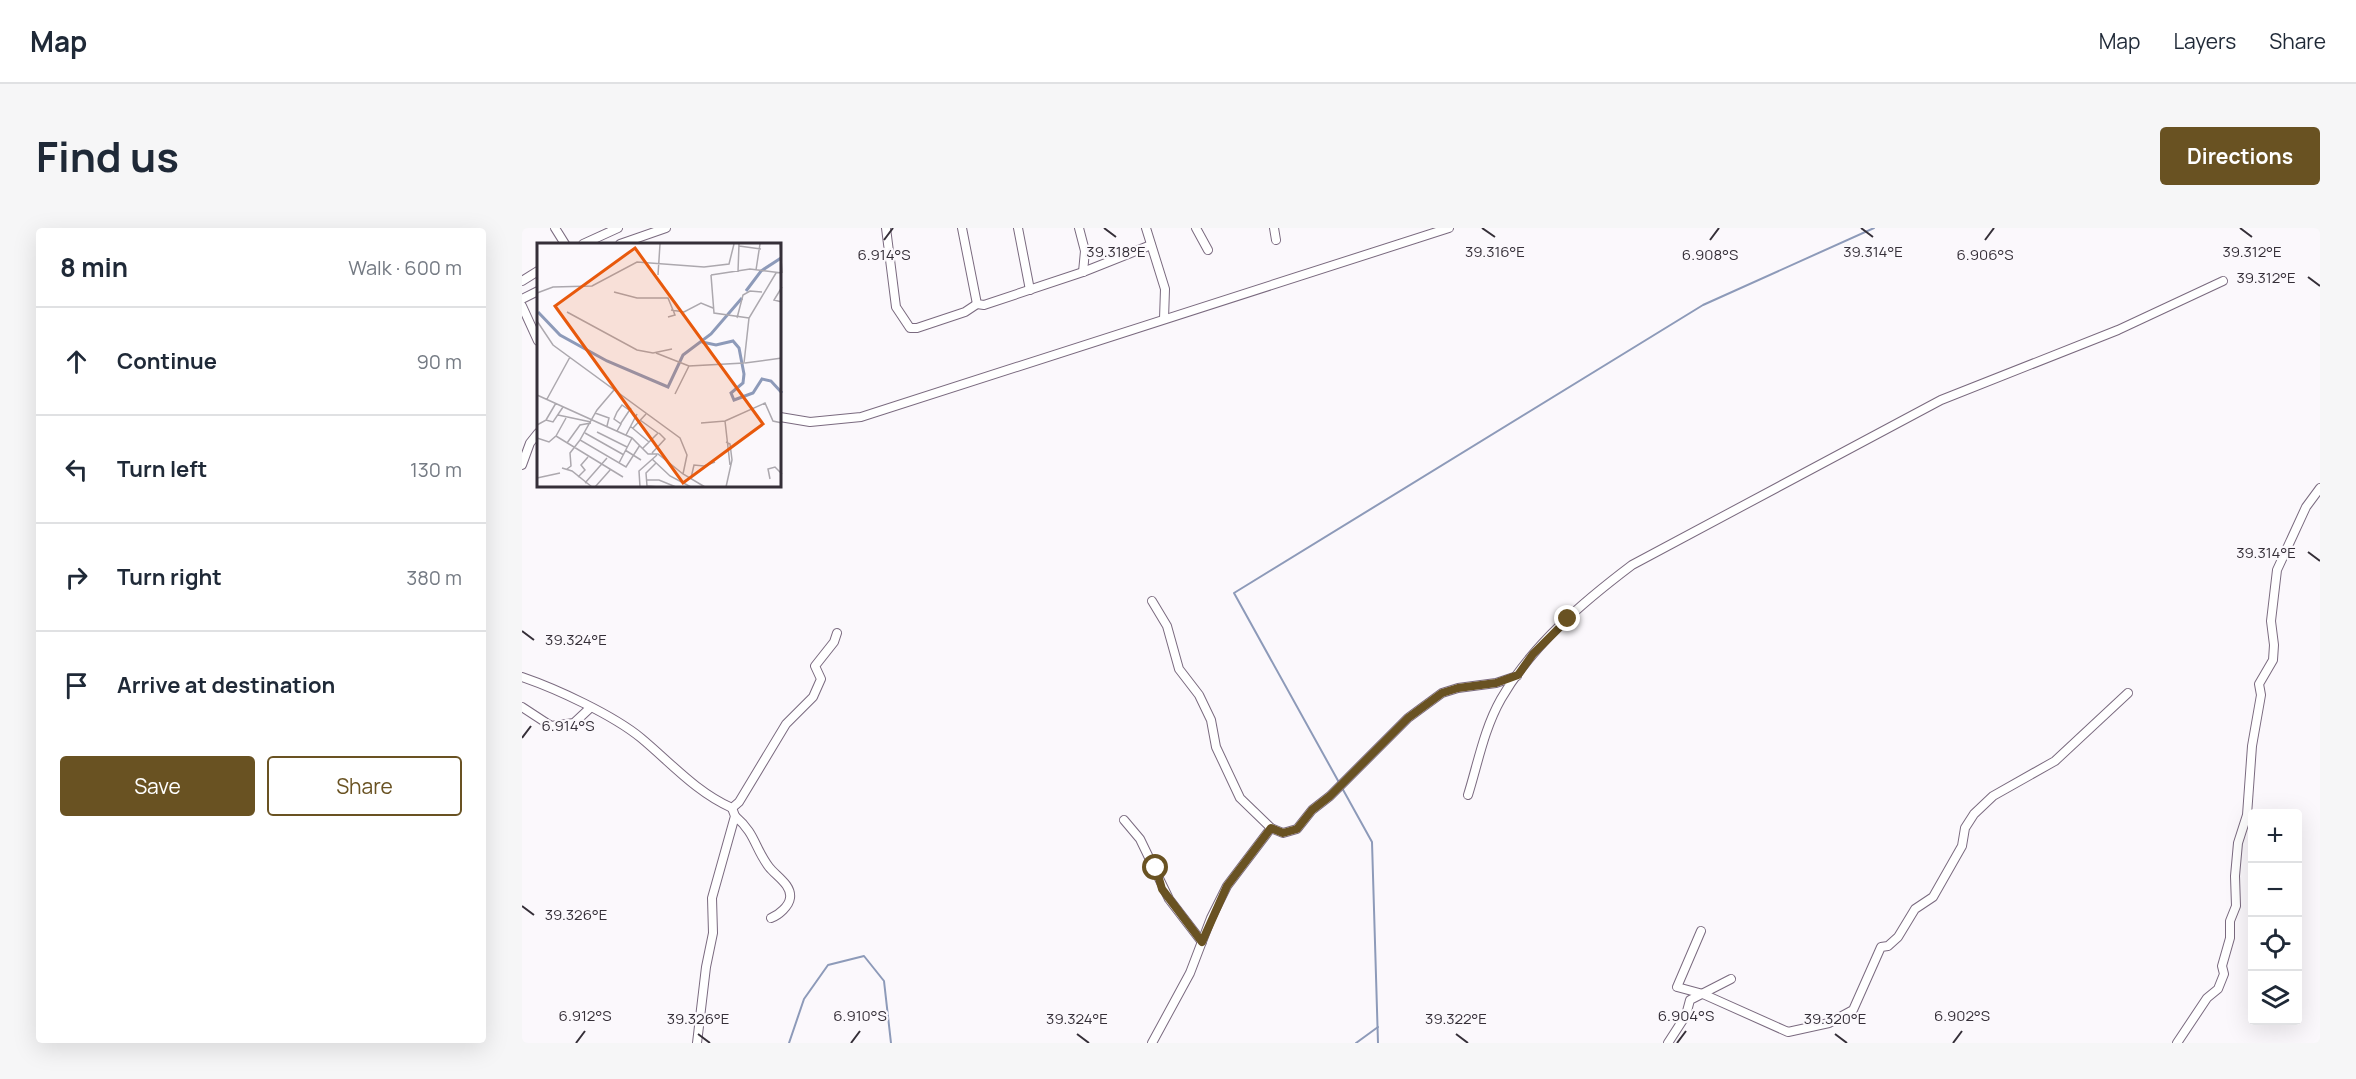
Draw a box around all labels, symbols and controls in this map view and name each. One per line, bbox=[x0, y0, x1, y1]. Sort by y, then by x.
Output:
text: Map bbox=[30, 22, 87, 60]
text: Map bbox=[2099, 27, 2140, 55]
text: Layers bbox=[2173, 27, 2236, 55]
text: Share bbox=[2269, 27, 2326, 55]
text: Find us bbox=[36, 127, 179, 185]
button: Directions bbox=[2160, 127, 2320, 185]
text: 39.318°E bbox=[1086, 241, 1146, 262]
text: 39.316°E bbox=[1465, 241, 1525, 262]
text: 39.314°E bbox=[1843, 241, 1903, 262]
text: 39.312°E bbox=[2222, 241, 2282, 262]
inset map bbox=[537, 243, 782, 488]
text: 6.914°S bbox=[857, 244, 911, 265]
text: 6.908°S bbox=[1682, 244, 1738, 265]
text: 6.906°S bbox=[1957, 244, 2013, 265]
text: 8 min bbox=[60, 249, 128, 285]
text: Walk · 600 m bbox=[348, 254, 462, 281]
text: 39.312°E bbox=[2236, 267, 2296, 288]
icon: ahead bbox=[60, 345, 93, 378]
text: Continue bbox=[117, 346, 217, 376]
text: 90 m bbox=[416, 348, 462, 375]
icon: left bbox=[60, 453, 93, 486]
text: Turn left bbox=[117, 454, 207, 484]
text: 130 m bbox=[410, 456, 462, 483]
text: 39.314°E bbox=[2236, 542, 2296, 563]
icon: right bbox=[60, 561, 93, 594]
text: Turn right bbox=[117, 562, 222, 592]
text: 380 m bbox=[406, 564, 462, 591]
route end bbox=[1554, 605, 1580, 631]
text: 39.324°E bbox=[545, 629, 607, 650]
icon: arrive bbox=[60, 669, 93, 702]
text: Arrive at destination bbox=[117, 670, 335, 700]
text: 6.914°S bbox=[541, 715, 595, 736]
button: Save bbox=[60, 756, 255, 816]
button: Share bbox=[267, 756, 462, 816]
map controls bbox=[2248, 809, 2302, 1025]
button: + bbox=[2248, 809, 2302, 863]
route start bbox=[1142, 854, 1168, 880]
button: − bbox=[2248, 863, 2302, 917]
text: 39.326°E bbox=[545, 904, 607, 925]
button: locate bbox=[2248, 917, 2302, 971]
button: layers bbox=[2248, 971, 2302, 1025]
text: 6.912°S bbox=[559, 1005, 611, 1026]
text: 6.910°S bbox=[833, 1005, 887, 1026]
text: 6.904°S bbox=[1658, 1005, 1714, 1026]
text: 6.902°S bbox=[1934, 1005, 1990, 1026]
text: 39.326°E bbox=[667, 1008, 729, 1029]
text: 39.324°E bbox=[1046, 1008, 1108, 1029]
text: 39.322°E bbox=[1425, 1008, 1487, 1029]
text: 39.320°E bbox=[1804, 1008, 1866, 1029]

